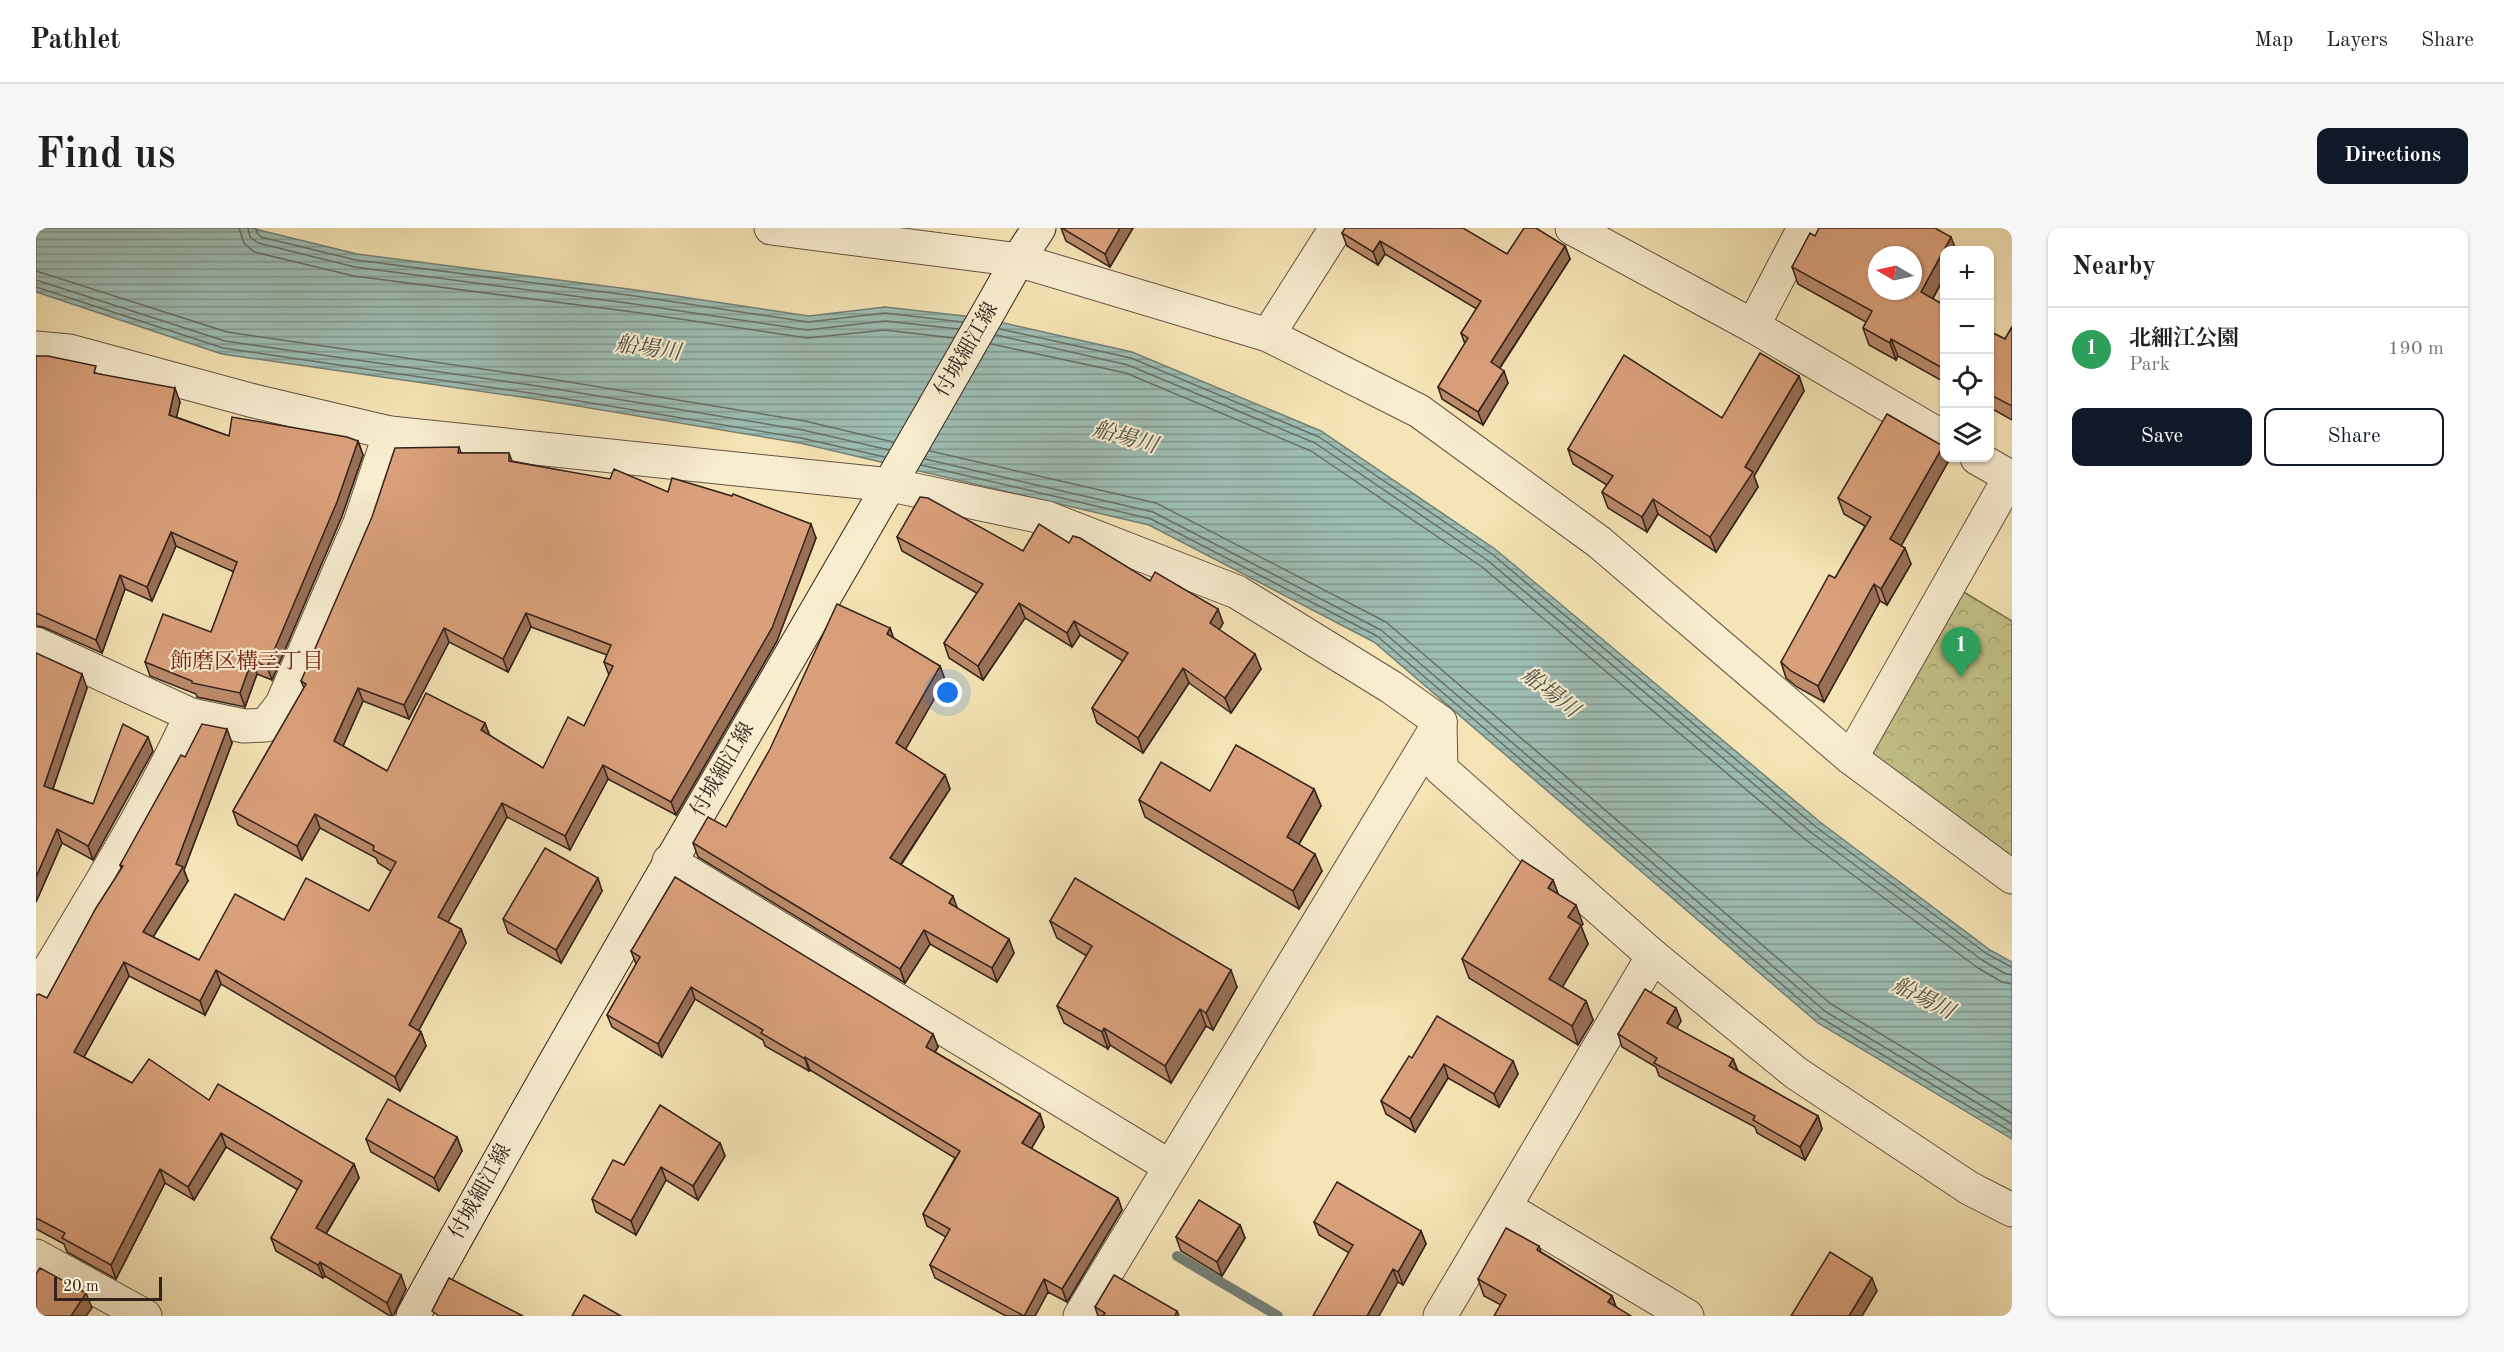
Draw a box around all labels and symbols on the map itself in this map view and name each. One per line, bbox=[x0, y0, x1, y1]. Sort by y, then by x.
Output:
north arrow bbox=[1868, 246, 1922, 300]
street label: 付城細江線 bbox=[930, 298, 1002, 401]
water label: 船場川 bbox=[614, 332, 684, 365]
water label: 船場川 bbox=[1090, 416, 1162, 458]
pin: 1 bbox=[1942, 628, 1980, 677]
district label: 飾磨区構三丁目 bbox=[170, 649, 324, 673]
water label: 船場川 bbox=[1517, 662, 1586, 723]
your location bbox=[933, 678, 962, 707]
street label: 付城細江線 bbox=[686, 718, 758, 821]
water label: 船場川 bbox=[1889, 972, 1960, 1025]
street label: 付城細江線 bbox=[445, 1140, 516, 1243]
scale bar bbox=[54, 1274, 162, 1302]

